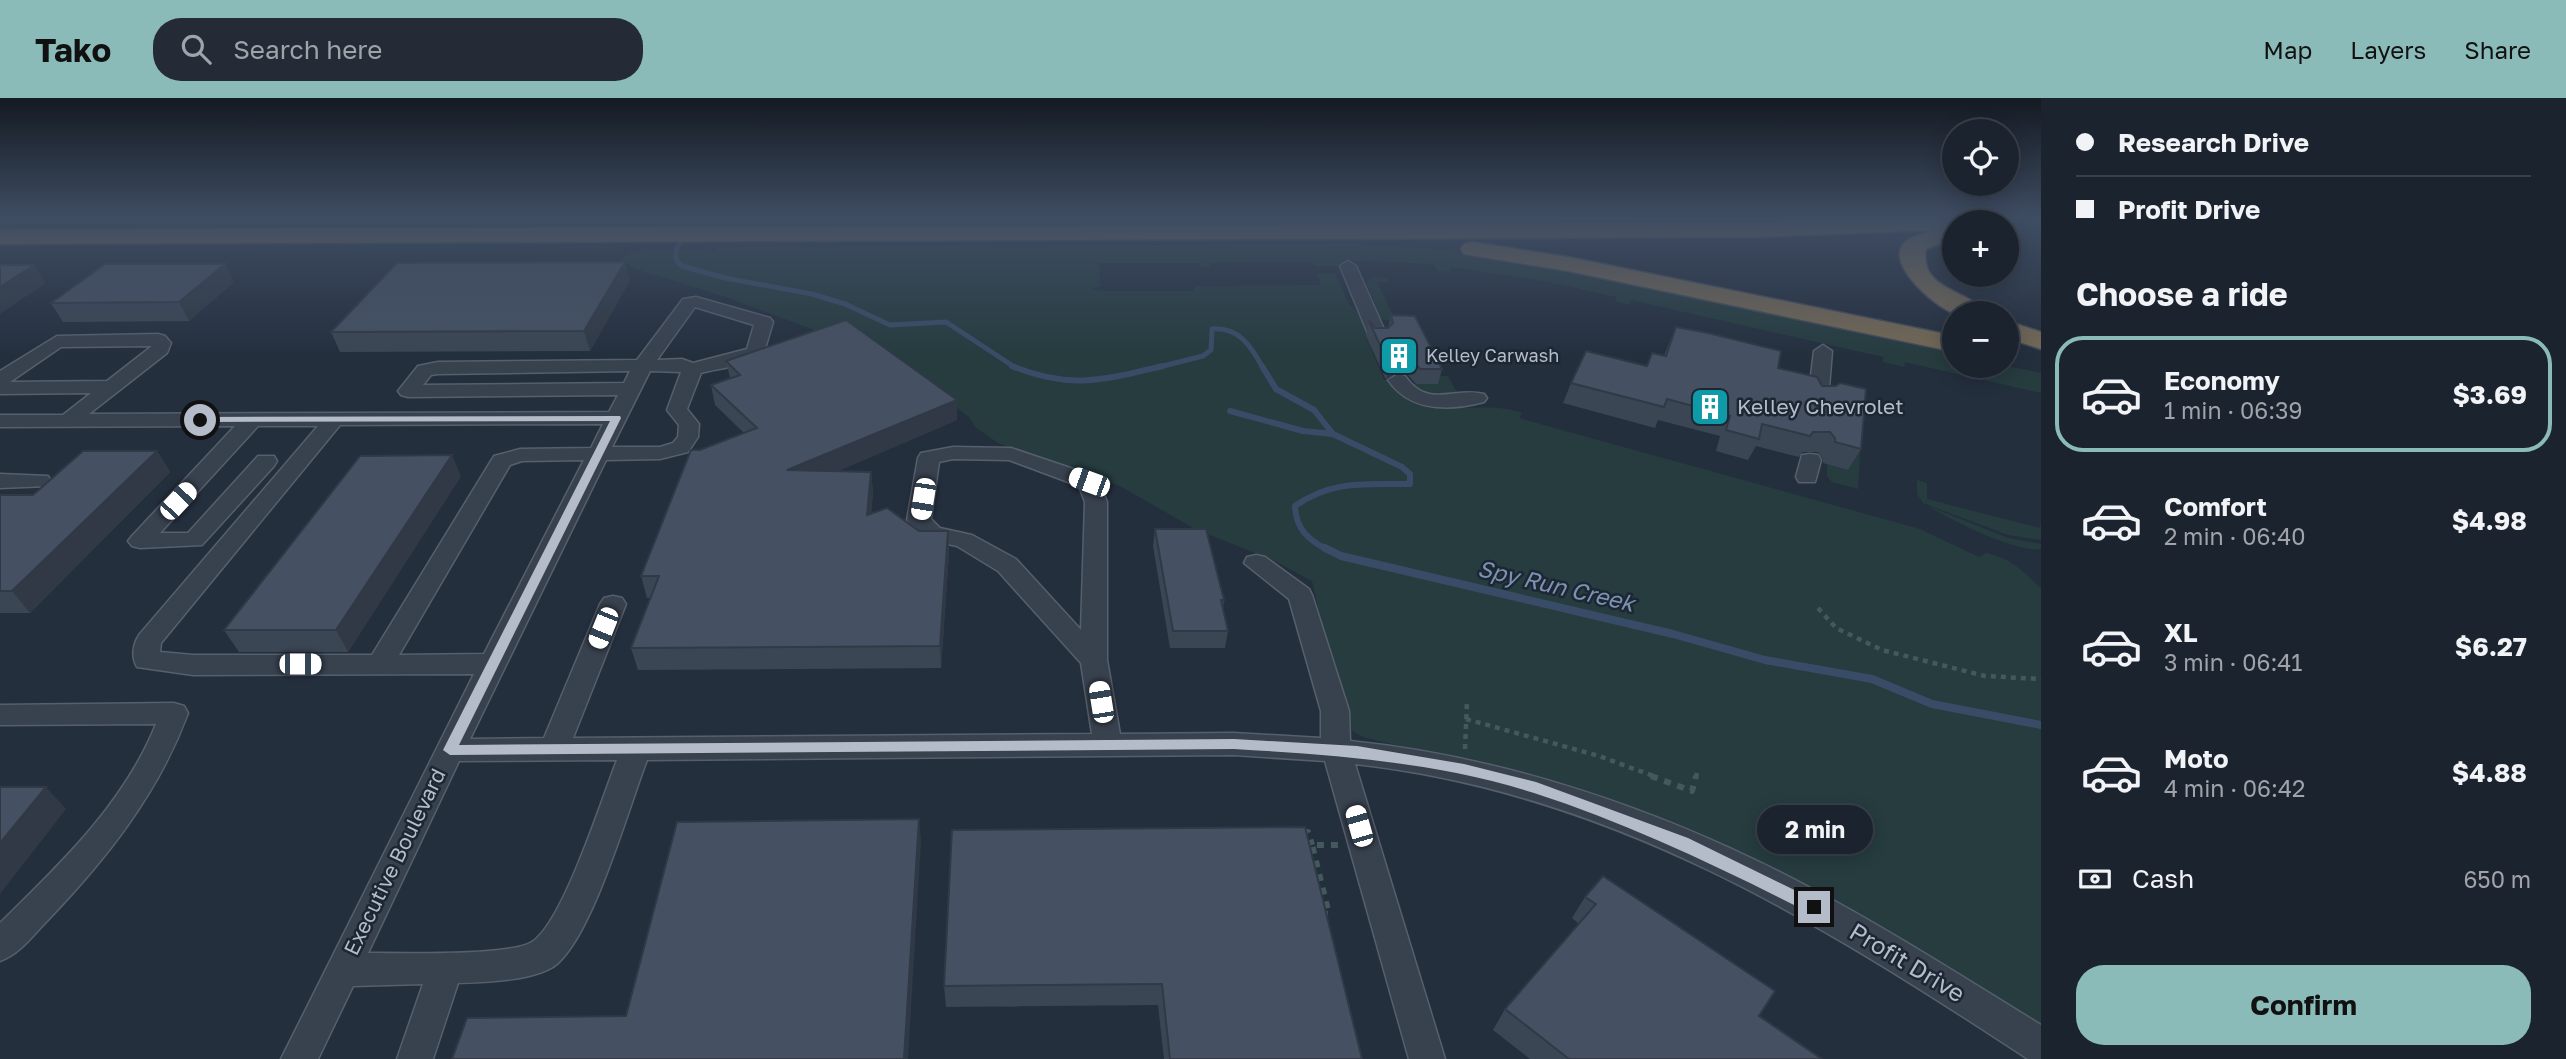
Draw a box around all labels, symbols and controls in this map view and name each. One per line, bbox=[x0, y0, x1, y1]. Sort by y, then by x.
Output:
search box bbox=[153, 18, 643, 81]
text: Tako bbox=[35, 30, 111, 69]
icon: search bbox=[177, 30, 215, 68]
text: Search here bbox=[233, 34, 382, 65]
text: Map bbox=[2263, 35, 2312, 64]
text: Layers bbox=[2350, 35, 2426, 64]
text: Share bbox=[2464, 35, 2531, 64]
map controls bbox=[1942, 119, 2019, 378]
button: locate bbox=[1942, 119, 2019, 196]
text: Research Drive bbox=[2118, 127, 2309, 158]
text: Profit Drive bbox=[2118, 194, 2260, 225]
button: + bbox=[1942, 210, 2019, 287]
text: Choose a ride bbox=[2076, 275, 2288, 313]
button: − bbox=[1942, 301, 2019, 378]
building icon: Kelley Carwash bbox=[1378, 335, 1420, 377]
place label: Kelley Carwash bbox=[1426, 344, 1559, 366]
icon: car bbox=[2080, 363, 2143, 426]
text: Economy bbox=[2164, 365, 2280, 396]
text: $3.69 bbox=[2452, 379, 2527, 410]
building icon: Kelley Chevrolet bbox=[1689, 386, 1731, 428]
place label: Kelley Chevrolet bbox=[1737, 393, 1904, 419]
text: 1 min · 06:39 bbox=[2164, 396, 2302, 424]
route start bbox=[184, 404, 216, 436]
car bbox=[1066, 465, 1113, 499]
car bbox=[910, 477, 937, 521]
car bbox=[156, 478, 201, 524]
icon: car bbox=[2080, 489, 2143, 552]
text: Comfort bbox=[2164, 491, 2267, 522]
text: $4.98 bbox=[2452, 505, 2527, 536]
text: 2 min · 06:40 bbox=[2164, 522, 2306, 550]
water label: Spy Run Creek bbox=[1475, 553, 1639, 617]
car bbox=[586, 605, 621, 651]
icon: car bbox=[2080, 615, 2143, 678]
text: XL bbox=[2164, 617, 2198, 648]
text: $6.27 bbox=[2455, 631, 2527, 662]
text: 3 min · 06:41 bbox=[2164, 648, 2303, 676]
car bbox=[280, 654, 322, 675]
car bbox=[1088, 680, 1115, 724]
icon: car bbox=[2080, 741, 2143, 804]
text: Moto bbox=[2164, 743, 2229, 774]
text: $4.88 bbox=[2452, 757, 2527, 788]
street label: Executive Boulevard bbox=[338, 764, 451, 959]
text: 4 min · 06:42 bbox=[2164, 774, 2305, 802]
car bbox=[1344, 803, 1375, 849]
callout: 2 min bbox=[1756, 806, 1872, 854]
text: 2 min bbox=[1785, 815, 1845, 843]
icon: cash bbox=[2076, 860, 2114, 898]
text: Cash bbox=[2132, 863, 2194, 894]
text: 650 m bbox=[2463, 865, 2531, 893]
route end bbox=[1798, 891, 1830, 923]
street label: Profit Drive bbox=[1845, 916, 1971, 1007]
button: Confirm bbox=[2076, 965, 2531, 1045]

